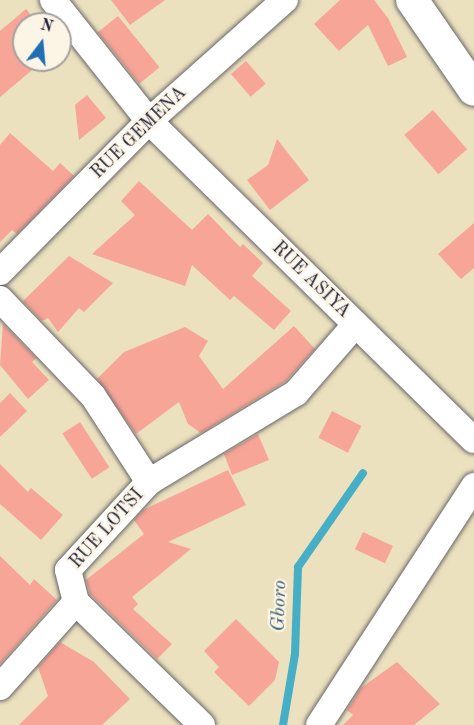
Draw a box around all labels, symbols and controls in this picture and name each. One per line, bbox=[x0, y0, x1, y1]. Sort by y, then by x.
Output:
north arrow bbox=[12, 12, 72, 72]
text: N bbox=[38, 17, 54, 36]
street label: RUE GEMENA bbox=[87, 82, 191, 184]
street label: RUE ASIYA bbox=[267, 237, 355, 323]
street label: RUE LOTSI bbox=[66, 485, 148, 573]
water label: Gboro bbox=[267, 580, 293, 632]

